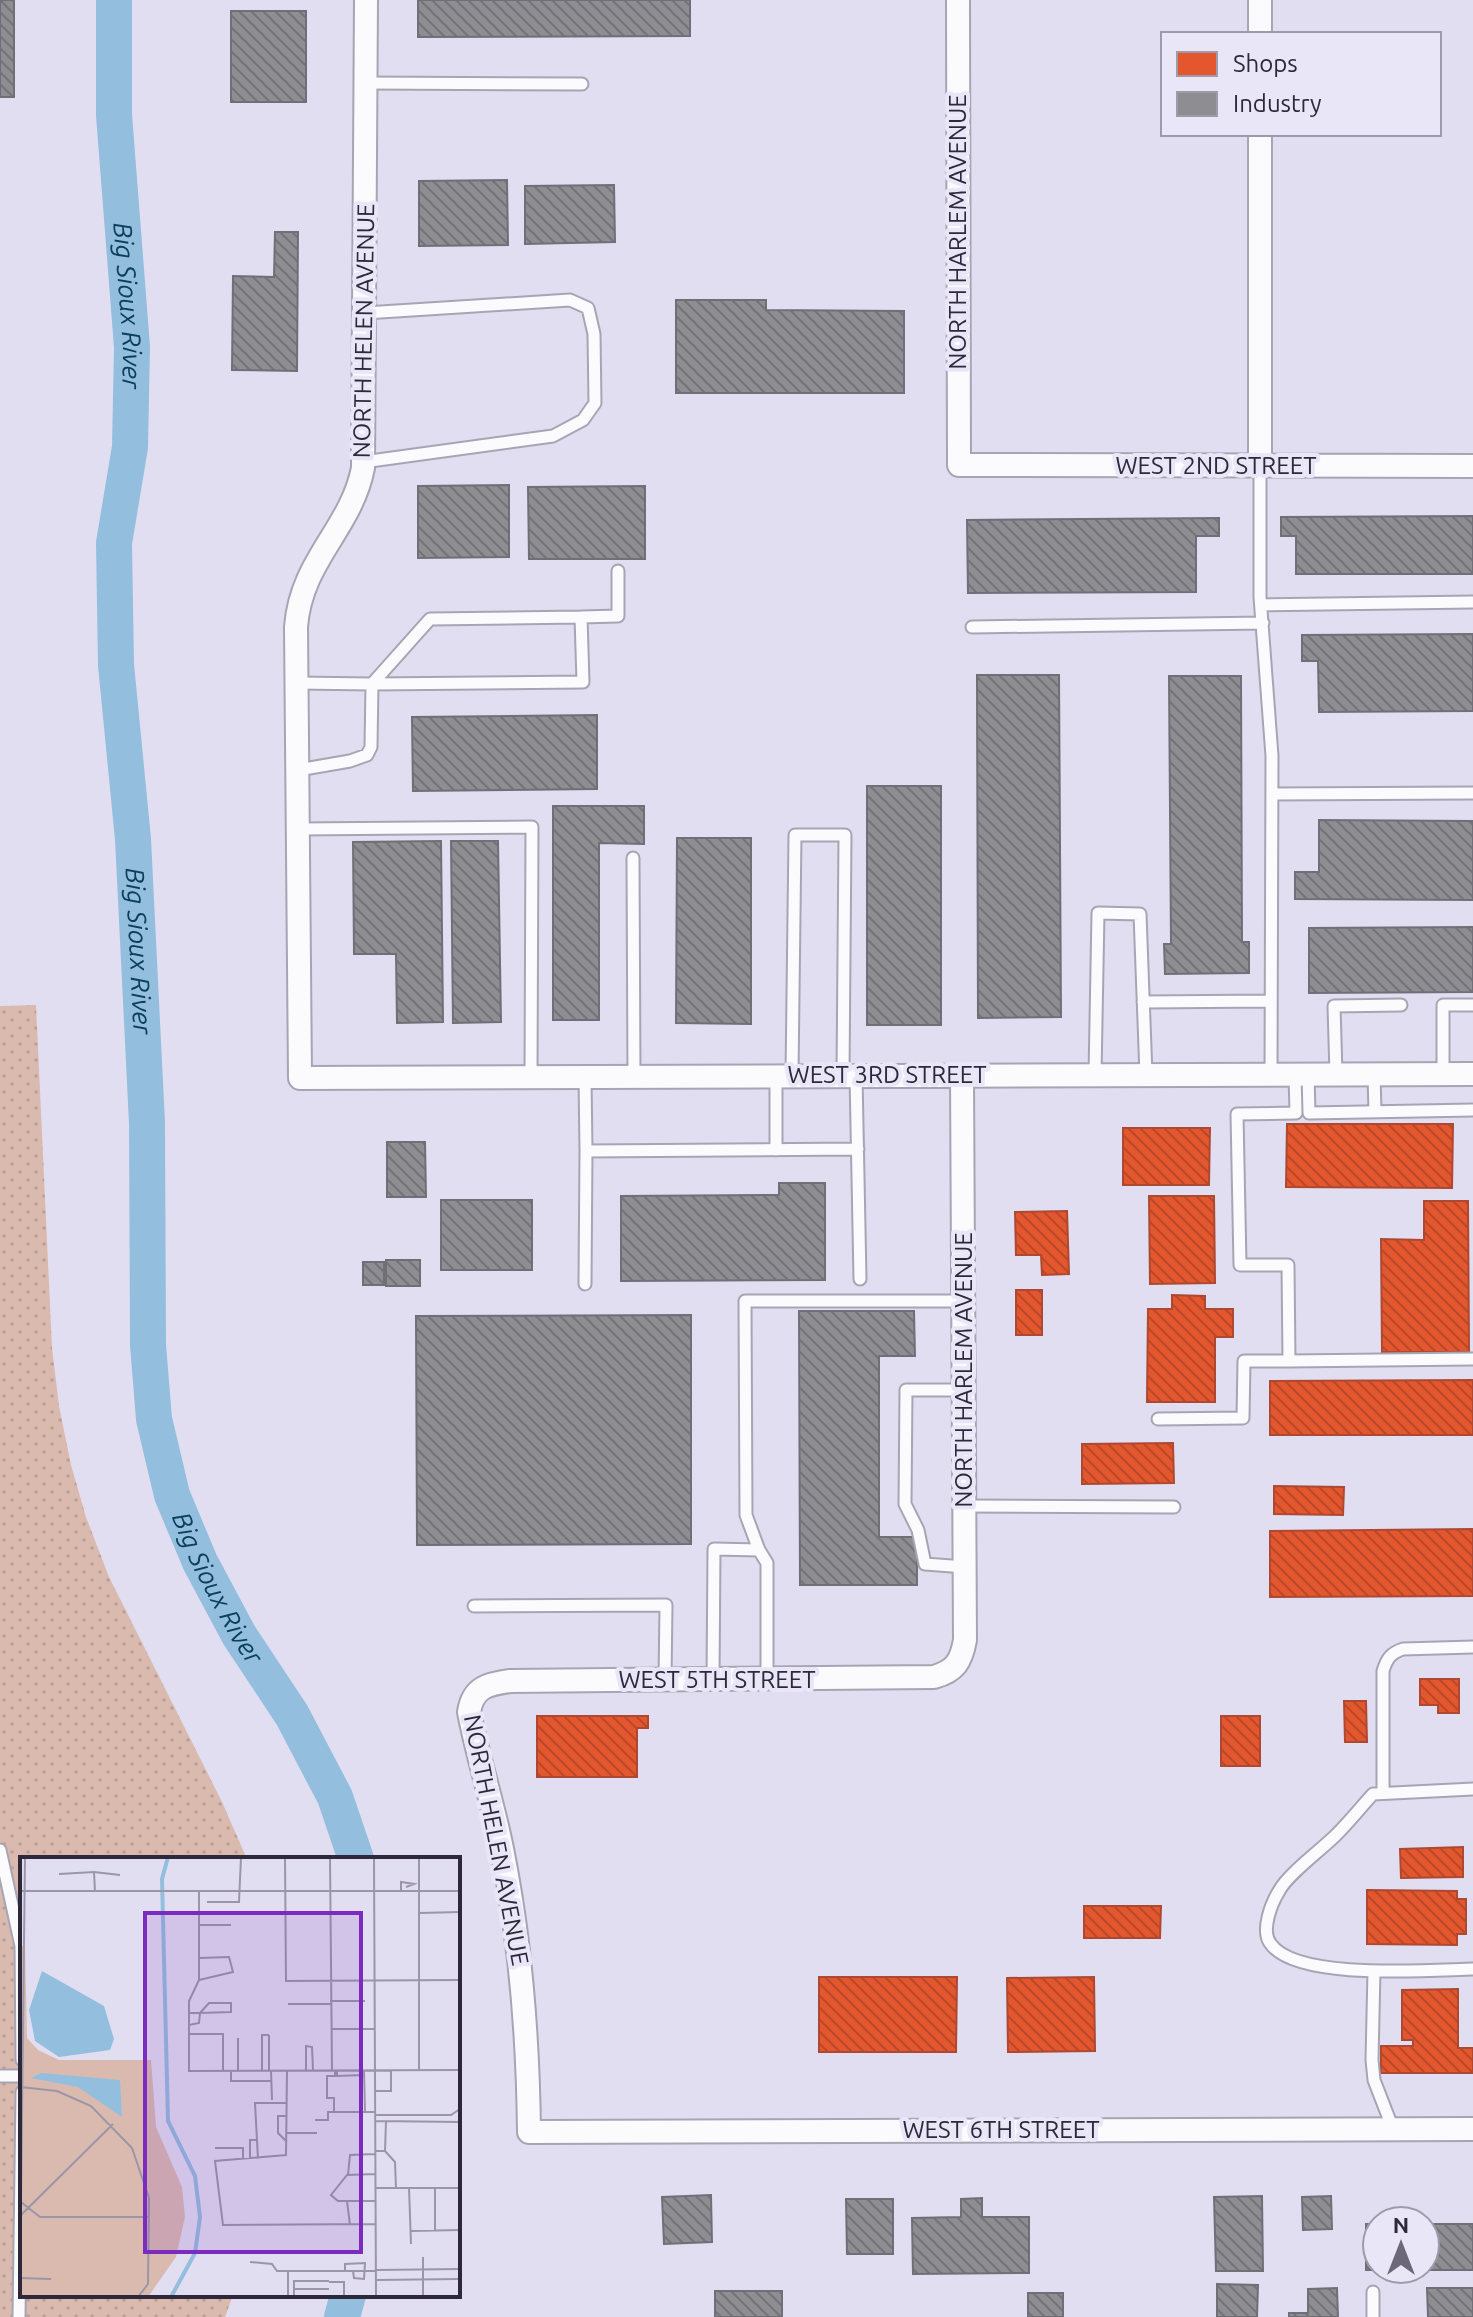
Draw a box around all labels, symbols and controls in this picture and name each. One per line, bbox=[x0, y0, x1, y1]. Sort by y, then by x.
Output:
legend bbox=[1161, 32, 1441, 136]
text: Shops bbox=[1233, 50, 1298, 77]
text: Industry bbox=[1233, 90, 1322, 117]
street label: NORTH HARLEM AVENUE bbox=[944, 94, 971, 370]
street label: NORTH HELEN AVENUE bbox=[348, 203, 379, 459]
water label: Big Sioux River bbox=[108, 221, 147, 390]
street label: WEST 2ND STREET bbox=[1115, 452, 1317, 479]
water label: Big Sioux River bbox=[120, 867, 158, 1036]
street label: WEST 3RD STREET bbox=[787, 1061, 987, 1088]
street label: NORTH HARLEM AVENUE bbox=[950, 1232, 977, 1508]
water label: Big Sioux River bbox=[167, 1508, 269, 1670]
street label: WEST 5TH STREET bbox=[618, 1666, 816, 1693]
street label: NORTH HELEN AVENUE bbox=[459, 1712, 534, 1968]
inset map bbox=[20, 1857, 460, 2297]
street label: WEST 6TH STREET bbox=[902, 2116, 1100, 2143]
north arrow bbox=[1361, 2205, 1441, 2285]
text: N bbox=[1393, 2212, 1409, 2237]

